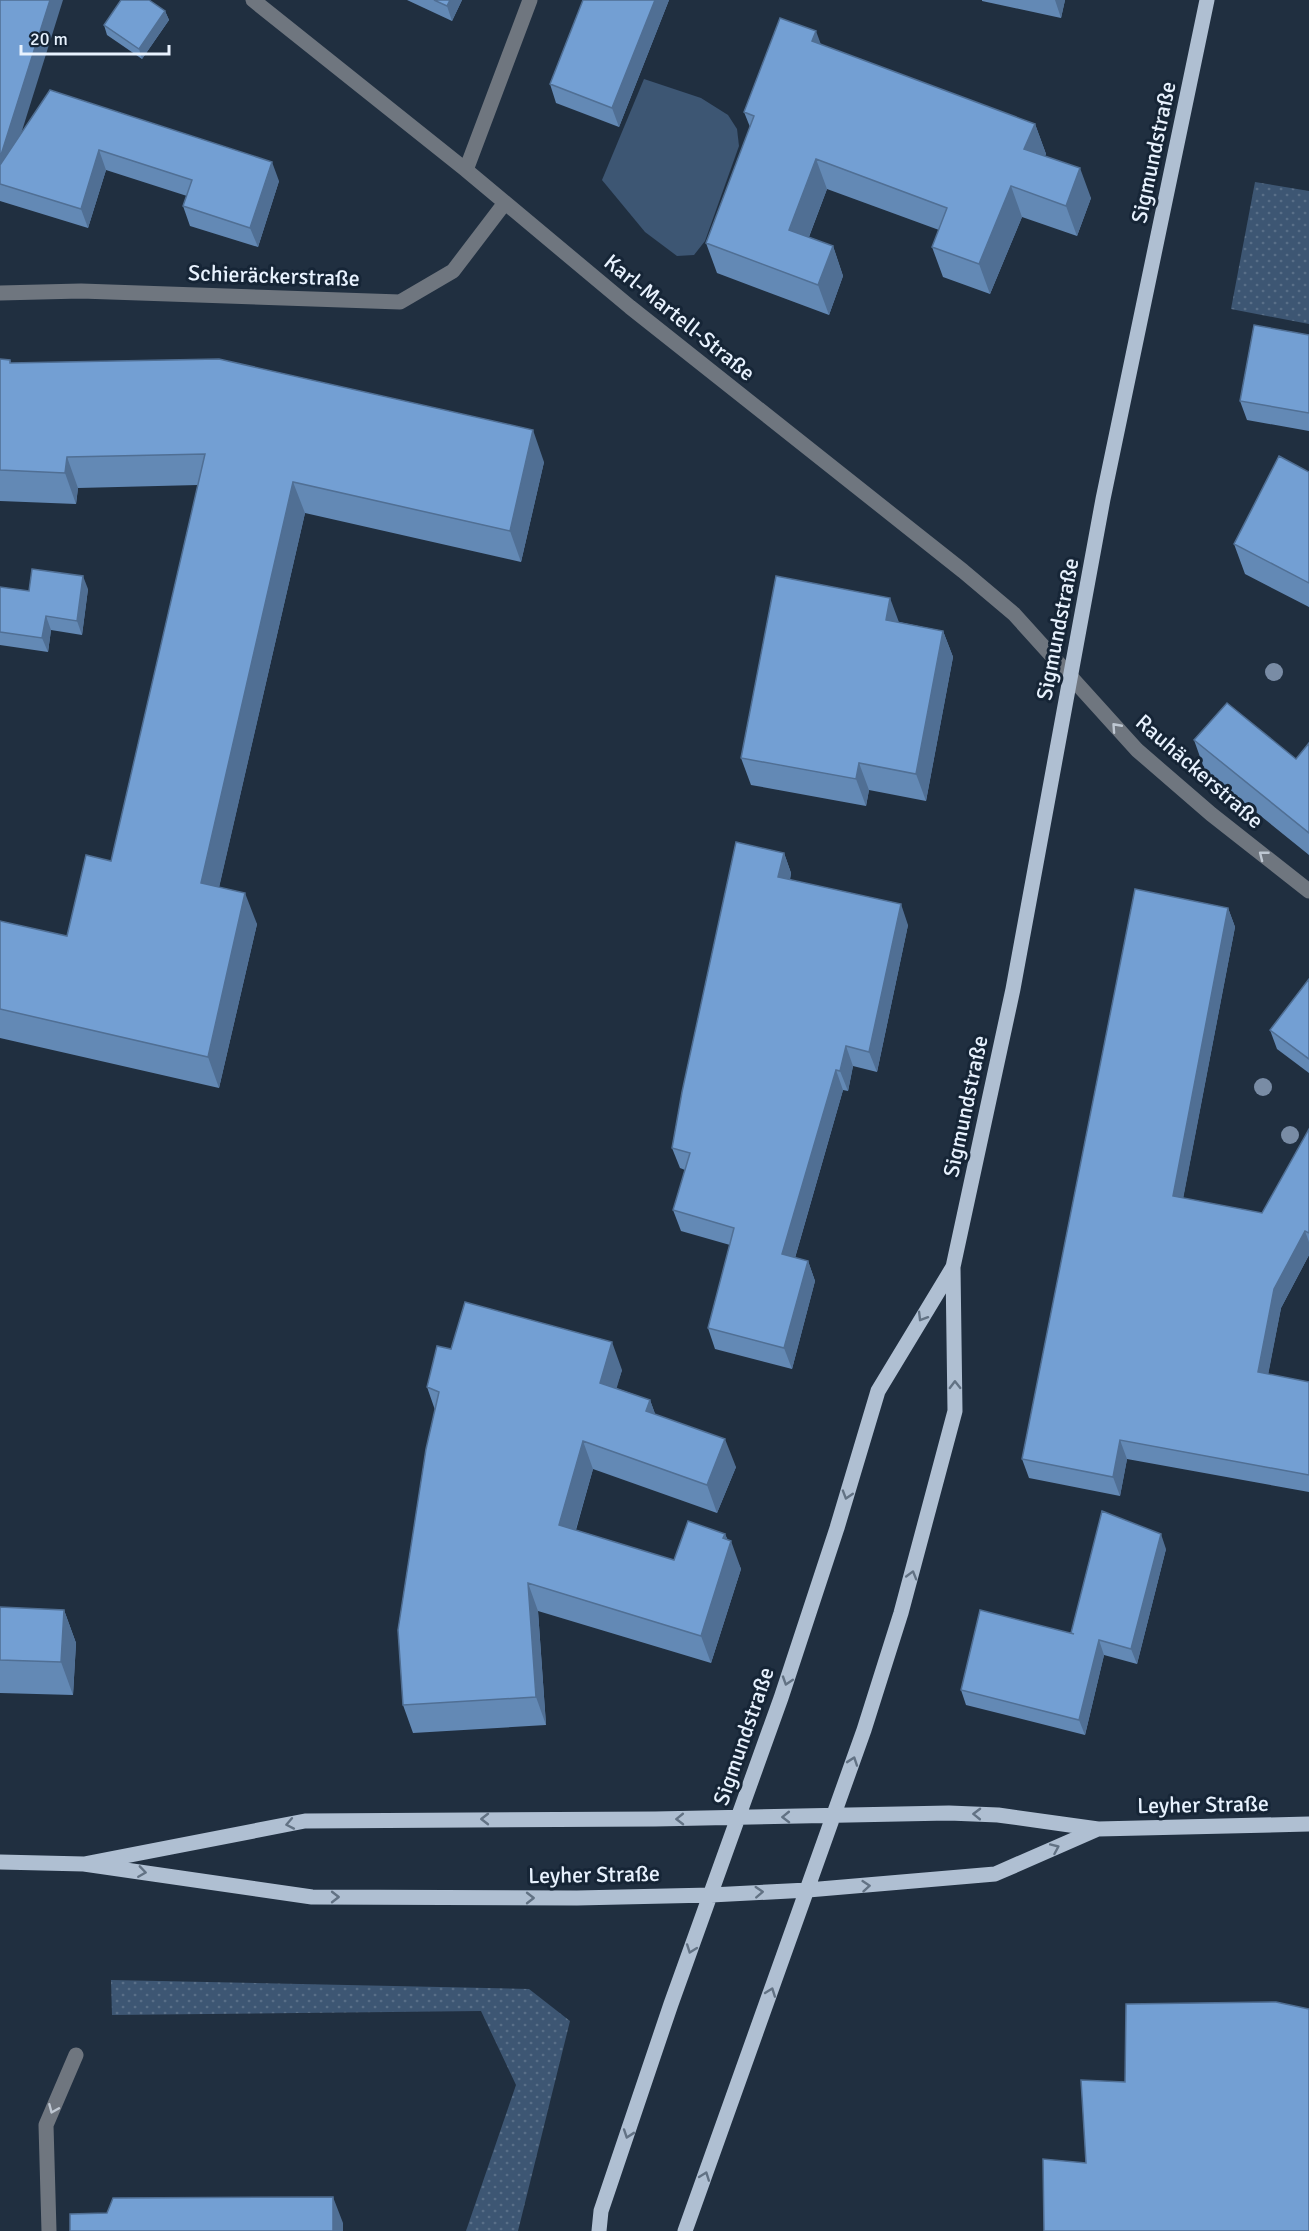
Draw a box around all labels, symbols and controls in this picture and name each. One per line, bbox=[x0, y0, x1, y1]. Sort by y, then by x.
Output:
scale bar bbox=[21, 18, 170, 56]
text: 20 m bbox=[30, 28, 68, 50]
street label: Sigmundstraße bbox=[1125, 79, 1182, 225]
street label: Karl-Martell-Straße bbox=[599, 248, 761, 386]
street label: Schieräckerstraße bbox=[188, 259, 360, 292]
street label: Sigmundstraße bbox=[1030, 556, 1085, 702]
street label: Rauhäckerstraße bbox=[1130, 709, 1269, 834]
one-way arrow bbox=[1112, 723, 1123, 734]
one-way arrow bbox=[1259, 851, 1270, 862]
street label: Sigmundstraße bbox=[937, 1033, 994, 1179]
one-way arrow bbox=[918, 1311, 930, 1321]
one-way arrow bbox=[948, 1381, 961, 1390]
one-way arrow bbox=[842, 1489, 854, 1500]
one-way arrow bbox=[904, 1570, 917, 1580]
street label: Sigmundstraße bbox=[707, 1664, 780, 1809]
one-way arrow bbox=[781, 1675, 794, 1686]
one-way arrow bbox=[846, 1756, 859, 1767]
street label: Leyher Straße bbox=[1137, 1790, 1269, 1819]
one-way arrow bbox=[973, 1808, 982, 1820]
one-way arrow bbox=[782, 1811, 791, 1823]
one-way arrow bbox=[675, 1812, 684, 1825]
one-way arrow bbox=[480, 1813, 489, 1825]
one-way arrow bbox=[285, 1817, 295, 1830]
one-way arrow bbox=[1049, 1843, 1060, 1855]
street label: Leyher Straße bbox=[528, 1860, 660, 1889]
one-way arrow bbox=[137, 1866, 146, 1878]
one-way arrow bbox=[861, 1879, 870, 1892]
one-way arrow bbox=[755, 1886, 764, 1899]
one-way arrow bbox=[330, 1891, 339, 1903]
one-way arrow bbox=[525, 1892, 534, 1904]
one-way arrow bbox=[685, 1944, 698, 1954]
one-way arrow bbox=[764, 1988, 777, 1998]
one-way arrow bbox=[48, 2103, 60, 2114]
one-way arrow bbox=[622, 2128, 635, 2139]
one-way arrow bbox=[698, 2171, 711, 2182]

